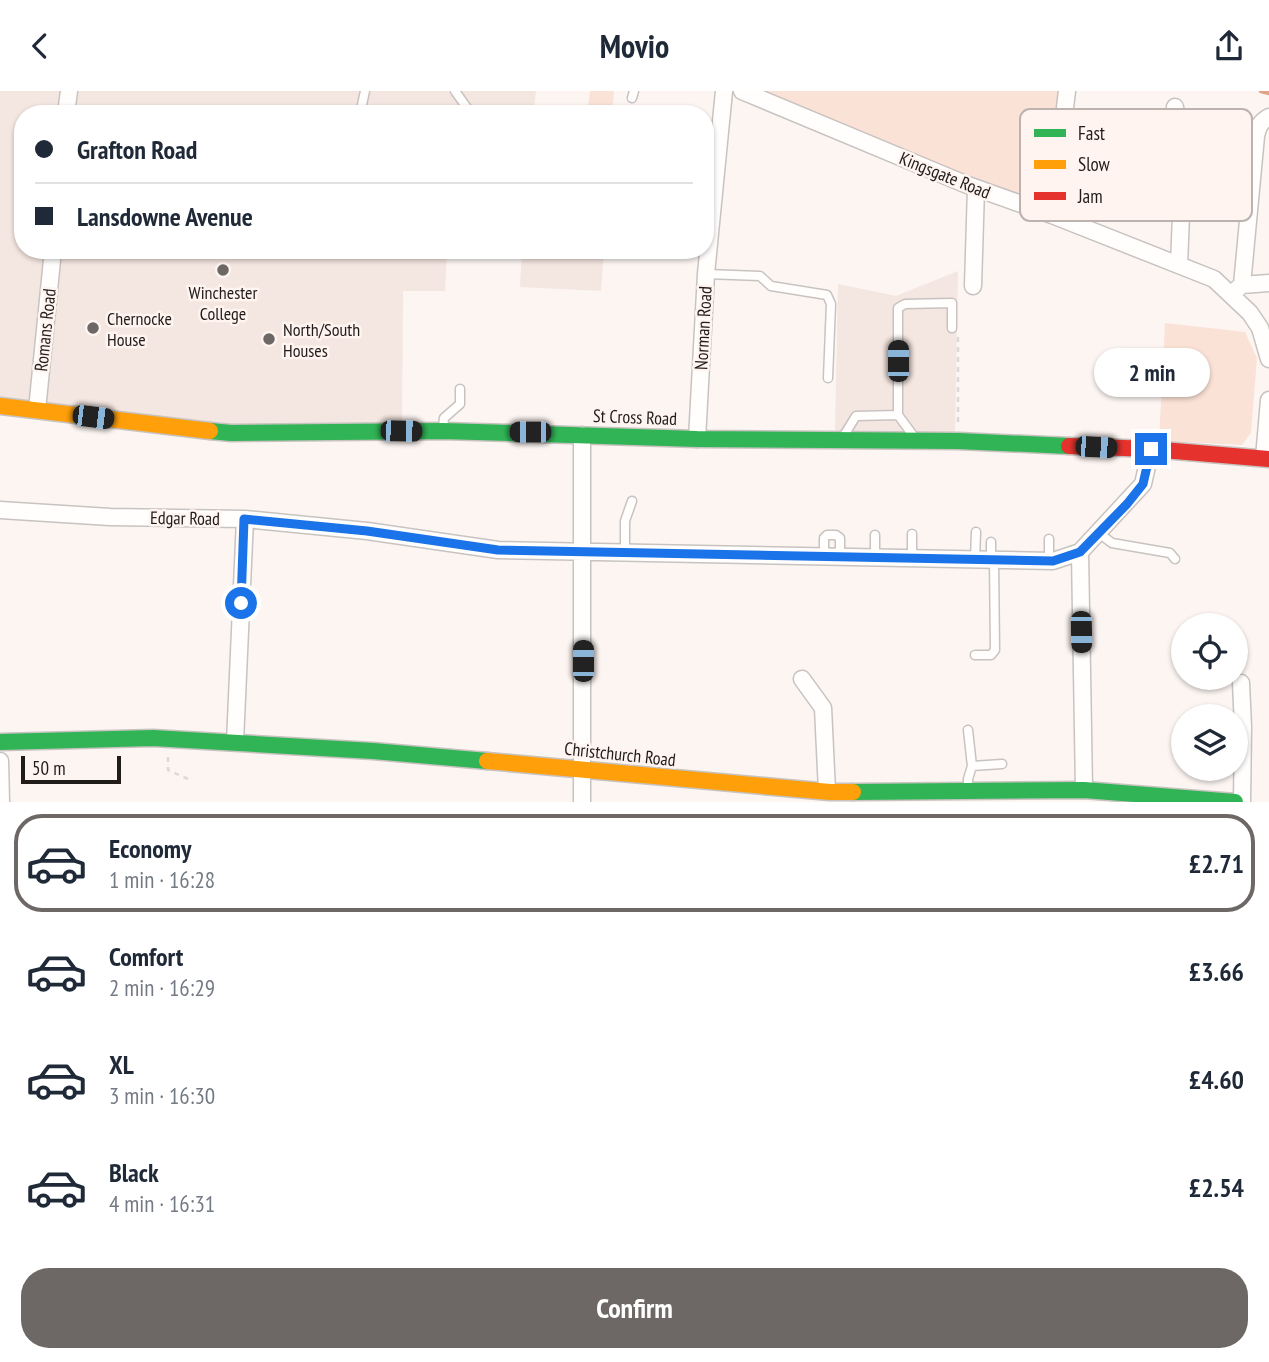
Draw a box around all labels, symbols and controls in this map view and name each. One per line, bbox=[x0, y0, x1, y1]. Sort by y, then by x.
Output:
text: Movio bbox=[600, 25, 669, 67]
icon: back bbox=[21, 27, 59, 65]
icon: share bbox=[1210, 27, 1248, 65]
legend bbox=[1020, 109, 1252, 221]
text: Fast bbox=[1078, 121, 1106, 145]
text: Grafton Road bbox=[77, 133, 197, 166]
street label: Kingsgate Road bbox=[896, 146, 994, 204]
text: Slow bbox=[1078, 152, 1111, 176]
text: Jam bbox=[1077, 184, 1103, 208]
text: Lansdowne Avenue bbox=[77, 200, 253, 233]
marker: Winchester College bbox=[215, 262, 231, 278]
place label: Winchester College bbox=[189, 281, 258, 325]
street label: Norman Road bbox=[689, 286, 717, 370]
street label: Romans Road bbox=[29, 287, 61, 373]
place label: Chernocke House bbox=[107, 307, 172, 351]
place label: North/South Houses bbox=[283, 318, 360, 362]
marker: Chernocke House bbox=[85, 320, 101, 336]
marker: North/South Houses bbox=[261, 331, 277, 347]
car bbox=[888, 340, 909, 382]
callout: 2 min bbox=[1093, 347, 1209, 397]
text: 2 min bbox=[1129, 358, 1175, 387]
car bbox=[71, 404, 116, 430]
street label: St Cross Road bbox=[593, 404, 677, 430]
car bbox=[380, 420, 423, 442]
car bbox=[510, 422, 552, 443]
route end bbox=[1135, 433, 1167, 465]
car bbox=[1075, 435, 1118, 459]
street label: Edgar Road bbox=[150, 506, 220, 530]
route start bbox=[225, 587, 257, 619]
car bbox=[1071, 611, 1092, 653]
map controls bbox=[1171, 613, 1248, 781]
button: locate bbox=[1171, 613, 1248, 690]
car bbox=[573, 640, 594, 682]
button: layers bbox=[1171, 704, 1248, 781]
street label: Christchurch Road bbox=[563, 737, 677, 771]
scale bar bbox=[21, 753, 121, 785]
text: 50 m bbox=[32, 756, 66, 780]
icon: car bbox=[25, 832, 88, 895]
text: Economy bbox=[109, 832, 191, 865]
text: £2.71 bbox=[1189, 847, 1244, 880]
text: 1 min · 16:28 bbox=[109, 865, 215, 894]
icon: car bbox=[25, 940, 88, 1003]
text: Comfort bbox=[109, 940, 183, 973]
text: £3.66 bbox=[1189, 955, 1244, 988]
text: 2 min · 16:29 bbox=[109, 973, 215, 1002]
icon: car bbox=[25, 1048, 88, 1111]
text: XL bbox=[109, 1048, 134, 1081]
text: £4.60 bbox=[1189, 1063, 1244, 1096]
text: 3 min · 16:30 bbox=[109, 1081, 215, 1110]
icon: car bbox=[25, 1156, 88, 1219]
text: Black bbox=[109, 1156, 159, 1189]
text: £2.54 bbox=[1189, 1171, 1244, 1204]
text: 4 min · 16:31 bbox=[109, 1189, 215, 1218]
button: Confirm bbox=[21, 1268, 1248, 1348]

